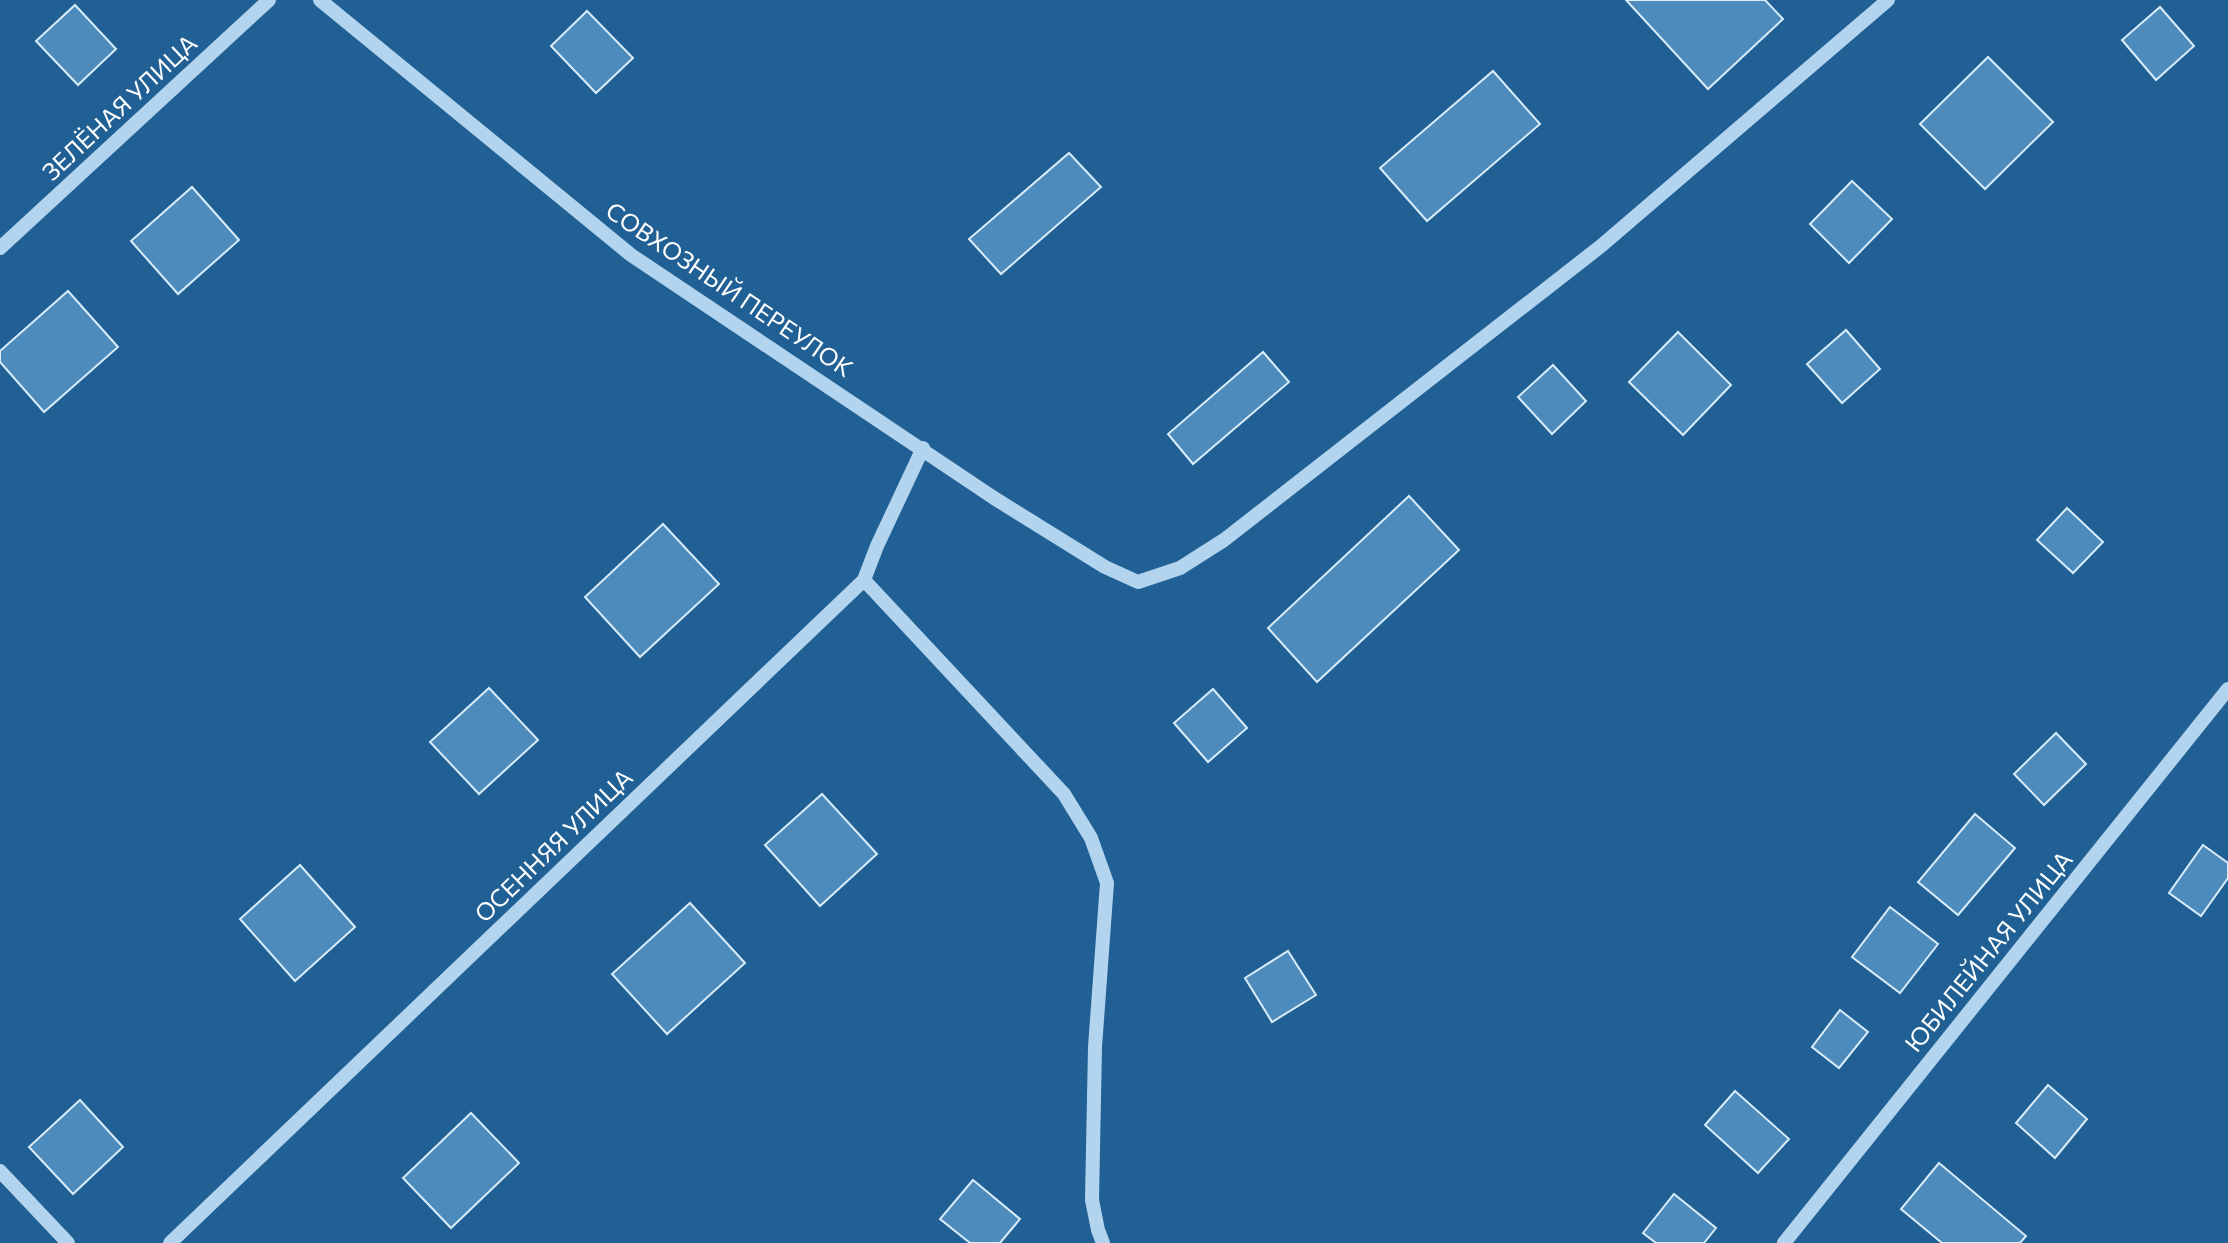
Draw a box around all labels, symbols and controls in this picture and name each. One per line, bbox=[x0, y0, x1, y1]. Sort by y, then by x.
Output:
street label: ЗЕЛЁНАЯ УЛИЦА bbox=[36, 28, 202, 186]
street label: СОВХОЗНЫЙ ПЕРЕУЛОК bbox=[601, 195, 859, 382]
street label: ОСЕННЯЯ УЛИЦА bbox=[468, 762, 638, 928]
street label: ЮБИЛЕЙНАЯ УЛИЦА bbox=[1898, 845, 2078, 1057]

